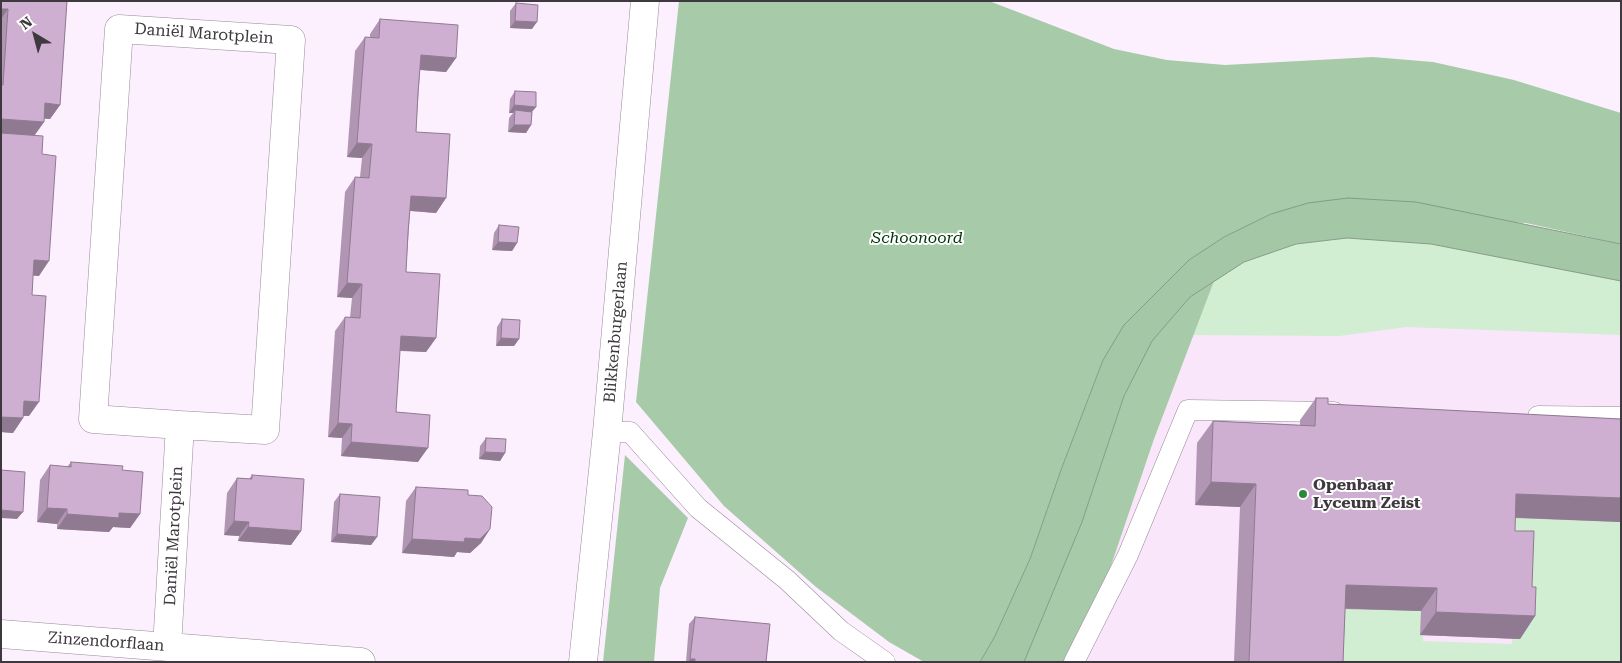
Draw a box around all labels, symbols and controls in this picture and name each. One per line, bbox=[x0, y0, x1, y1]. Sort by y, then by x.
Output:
north arrow bbox=[10, 10, 60, 60]
text: N bbox=[17, 13, 35, 33]
street label: Daniël Marotplein bbox=[134, 20, 274, 48]
park label: Schoonoord bbox=[871, 228, 963, 248]
street label: Blikkenburgerlaan bbox=[600, 260, 632, 404]
street label: Daniël Marotplein bbox=[161, 466, 187, 606]
place label: Openbaar Lyceum Zeist bbox=[1313, 475, 1421, 513]
marker: Openbaar Lyceum Zeist bbox=[1297, 488, 1309, 500]
street label: Zinzendorflaan bbox=[47, 628, 165, 656]

